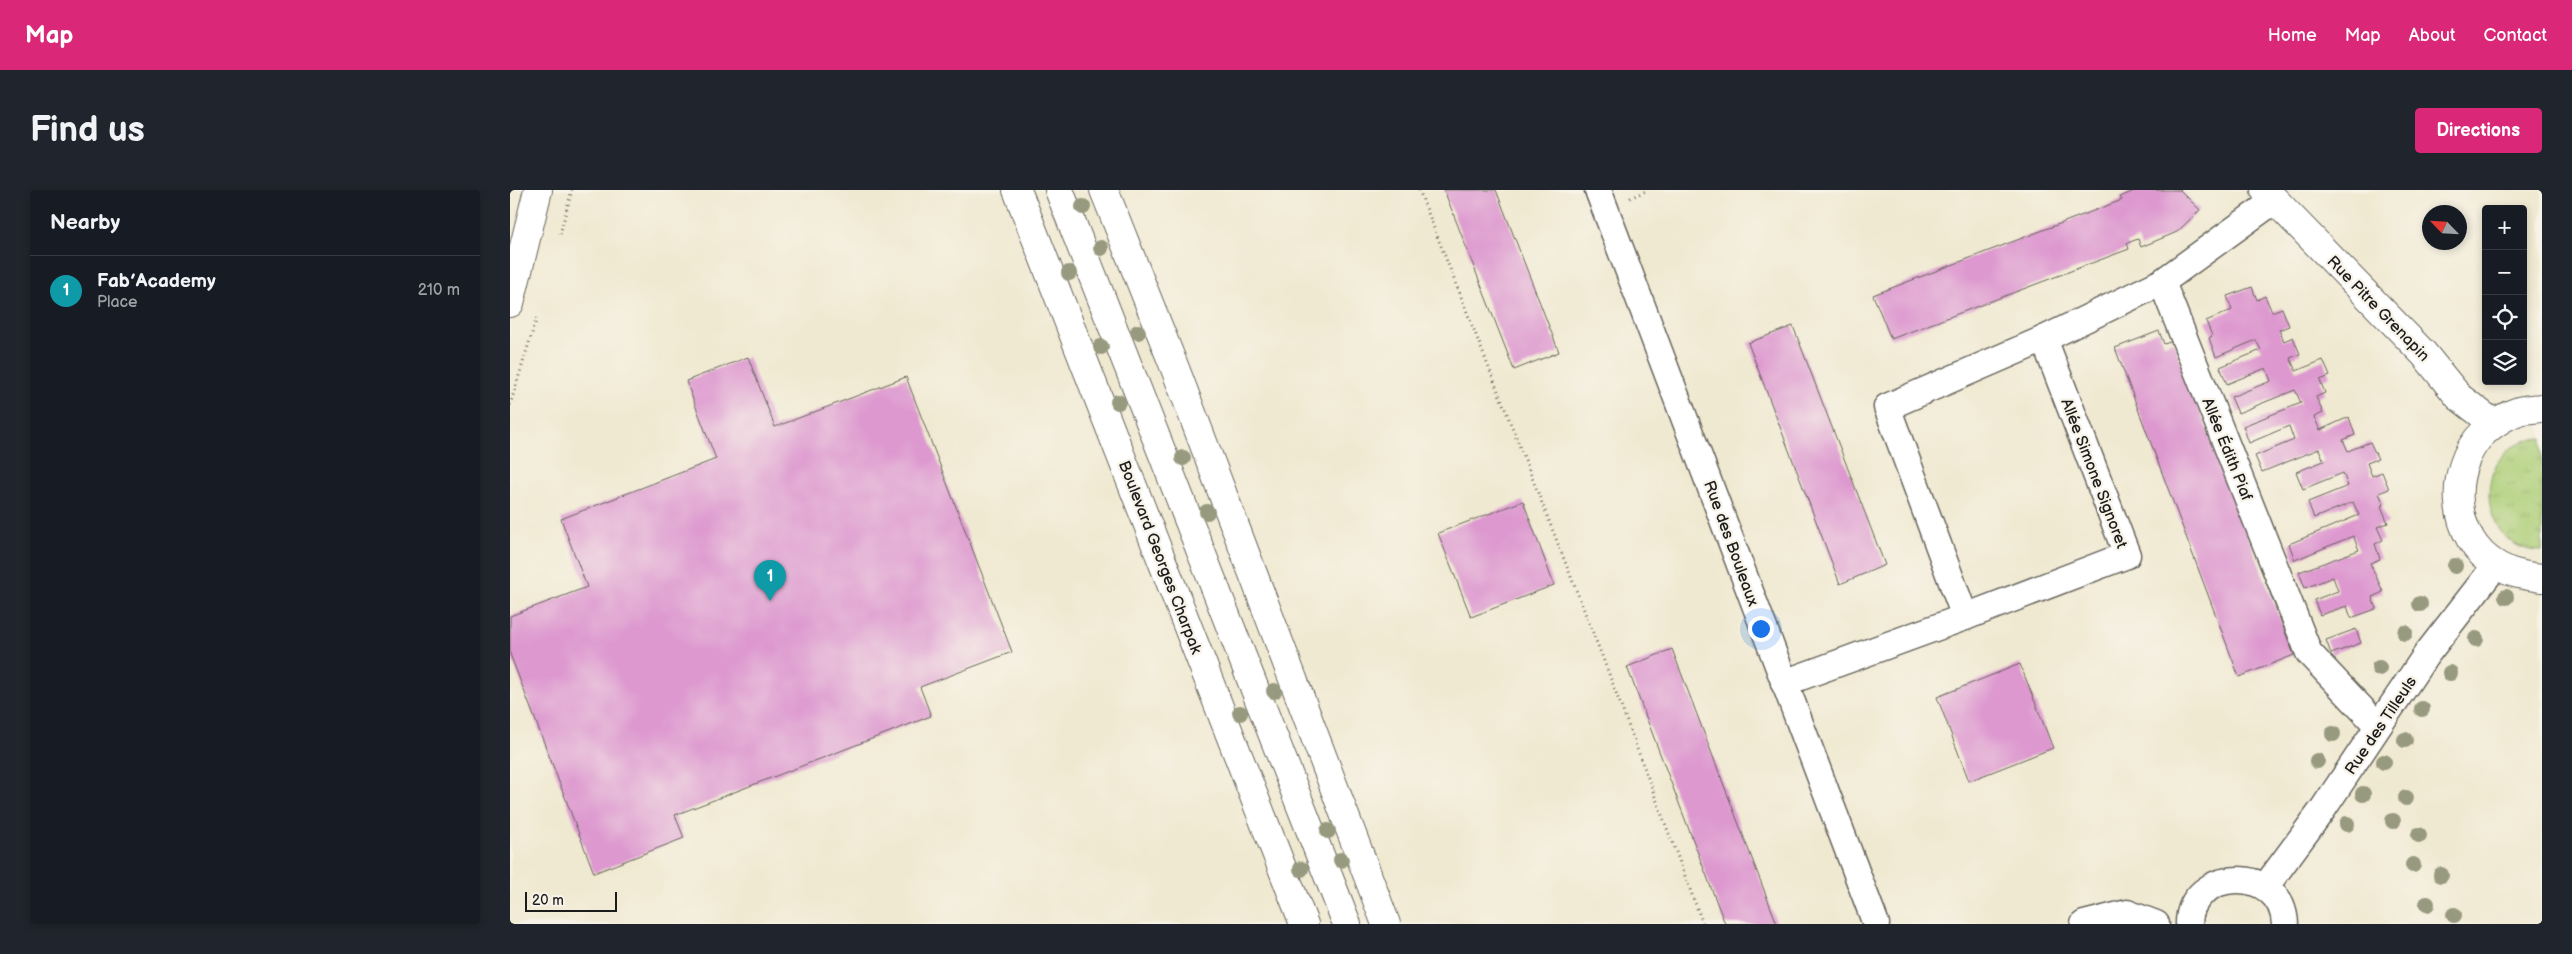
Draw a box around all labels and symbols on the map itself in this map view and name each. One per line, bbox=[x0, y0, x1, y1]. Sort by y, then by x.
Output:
north arrow bbox=[2422, 205, 2467, 250]
street label: Rue Pitre Grenapin bbox=[2323, 252, 2433, 366]
street label: Allée Édith Piaf bbox=[2197, 395, 2258, 504]
street label: Allée Simone Signoret bbox=[2056, 396, 2131, 551]
street label: Boulevard Georges Charpak bbox=[1114, 458, 1205, 657]
street label: Rue des Bouleaux bbox=[1699, 478, 1762, 609]
pin: 1 bbox=[754, 560, 786, 601]
your location bbox=[1748, 616, 1774, 642]
street label: Rue des Tilleuls bbox=[2341, 673, 2421, 778]
scale bar bbox=[525, 889, 618, 912]

